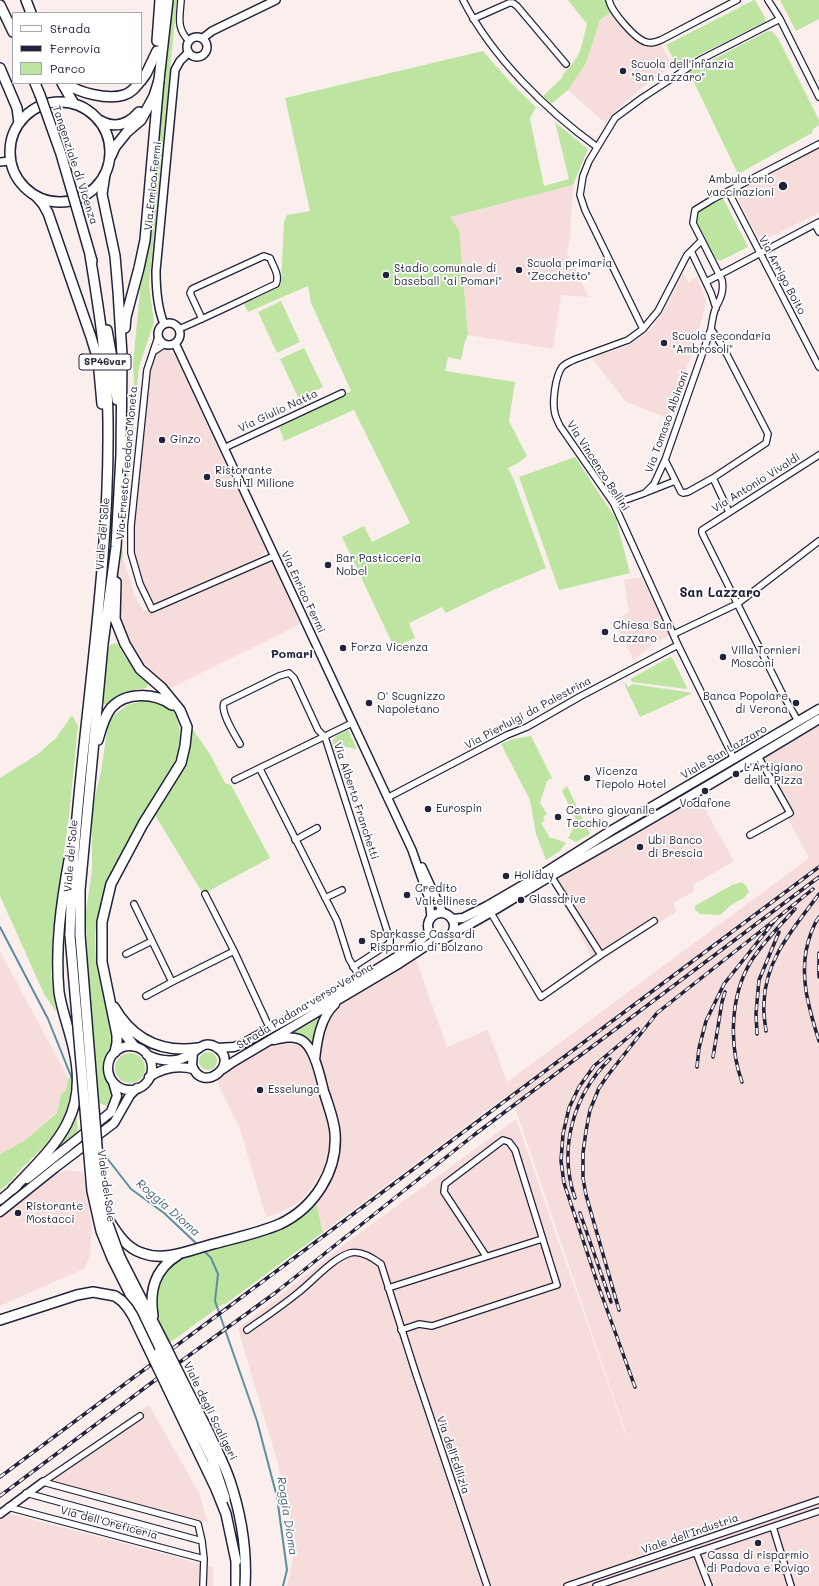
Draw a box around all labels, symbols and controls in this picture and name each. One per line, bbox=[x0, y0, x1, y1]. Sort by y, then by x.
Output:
legend bbox=[12, 12, 142, 84]
text: Strada bbox=[50, 20, 91, 36]
text: Ferrovia bbox=[50, 40, 101, 56]
place label: Scuola dell'infanzia "San Lazzaro" bbox=[631, 58, 734, 84]
text: Parco bbox=[50, 60, 85, 76]
marker: Scuola dell'infanzia "San Lazzaro" bbox=[618, 66, 628, 76]
street label: Tangenziale di Vicenza bbox=[49, 104, 101, 226]
street label: Via Enrico Fermi bbox=[142, 141, 164, 231]
place label: Ambulatorio vaccinazioni bbox=[707, 173, 774, 199]
marker: Ambulatorio vaccinazioni bbox=[777, 180, 789, 192]
street label: Via Arrigo Boito bbox=[756, 233, 808, 317]
place label: Scuola primaria "Zecchetto" bbox=[527, 257, 612, 283]
place label: Stadio comunale di baseball "ai Pomari" bbox=[394, 262, 502, 288]
marker: Scuola primaria "Zecchetto" bbox=[514, 265, 524, 275]
marker: Stadio comunale di baseball "ai Pomari" bbox=[381, 270, 391, 280]
place label: Scuola secondaria "Ambrosoli" bbox=[672, 330, 771, 356]
marker: Scuola secondaria "Ambrosoli" bbox=[659, 338, 669, 348]
road number: SP46var bbox=[79, 354, 131, 370]
street label: Via Tomaso Albinoni bbox=[642, 369, 692, 475]
street label: Via Ernesto Teodoro Moneta bbox=[114, 386, 140, 540]
street label: Via Giulio Natta bbox=[236, 387, 320, 435]
street label: Via Vincenzo Bellini bbox=[564, 418, 632, 514]
place label: Ginzo bbox=[170, 433, 200, 447]
marker: Ginzo bbox=[157, 435, 167, 445]
street label: Via Antonio Vivaldi bbox=[709, 450, 803, 516]
place label: Ristorante Sushi Il Milione bbox=[215, 464, 294, 490]
marker: Ristorante Sushi Il Milione bbox=[202, 472, 212, 482]
street label: Viale del Sole bbox=[93, 497, 113, 571]
street label: Via Enrico Fermi bbox=[278, 549, 328, 635]
place label: Bar Pasticceria Nobel bbox=[336, 552, 421, 578]
marker: Bar Pasticceria Nobel bbox=[323, 560, 333, 570]
district label: San Lazzaro bbox=[679, 585, 761, 601]
place label: Chiesa San Lazzaro bbox=[613, 619, 672, 645]
marker: Chiesa San Lazzaro bbox=[600, 627, 610, 637]
place label: Forza Vicenza bbox=[351, 641, 428, 655]
marker: Forza Vicenza bbox=[338, 643, 348, 653]
place label: Villa Tornieri Mosconi bbox=[731, 644, 801, 670]
district label: Pomari bbox=[271, 647, 313, 661]
marker: Villa Tornieri Mosconi bbox=[718, 652, 728, 662]
street label: Via Pierluigi da Palestrina bbox=[463, 674, 593, 752]
place label: O' Scugnizzo Napoletano bbox=[377, 690, 445, 716]
place label: Banca Popolare di Verona bbox=[703, 690, 788, 716]
marker: O' Scugnizzo Napoletano bbox=[364, 698, 374, 708]
marker: Banca Popolare di Verona bbox=[791, 698, 801, 708]
street label: Viale San Lazzaro bbox=[679, 722, 769, 782]
street label: Via Alberto Franchetti bbox=[331, 741, 381, 861]
place label: L'Artigiano della Pizza bbox=[744, 761, 803, 787]
place label: Vicenza Tiepolo Hotel bbox=[595, 765, 666, 791]
marker: L'Artigiano della Pizza bbox=[731, 769, 741, 779]
marker: Vicenza Tiepolo Hotel bbox=[582, 773, 592, 783]
marker: Vodafone bbox=[700, 786, 710, 796]
place label: Vodafone bbox=[679, 797, 731, 811]
place label: Eurospin bbox=[436, 802, 482, 816]
marker: Eurospin bbox=[423, 804, 433, 814]
place label: Centro giovanile Tecchio bbox=[566, 804, 655, 830]
marker: Centro giovanile Tecchio bbox=[553, 812, 563, 822]
street label: Viale del Sole bbox=[61, 819, 81, 893]
place label: Ubi Banco di Brescia bbox=[648, 834, 703, 860]
marker: Ubi Banco di Brescia bbox=[635, 842, 645, 852]
place label: Holiday bbox=[514, 869, 554, 883]
marker: Holiday bbox=[501, 871, 511, 881]
place label: Credito Valtellinese bbox=[415, 882, 477, 908]
marker: Credito Valtellinese bbox=[402, 890, 412, 900]
place label: Glassdrive bbox=[529, 893, 586, 907]
marker: Glassdrive bbox=[516, 895, 526, 905]
place label: Sparkasse Cassa di Risparmio di Bolzano bbox=[370, 928, 483, 954]
marker: Sparkasse Cassa di Risparmio di Bolzano bbox=[357, 936, 367, 946]
street label: Strada Padana verso Verona bbox=[234, 960, 376, 1052]
place label: Esselunga bbox=[268, 1083, 320, 1097]
marker: Esselunga bbox=[255, 1085, 265, 1095]
street label: Viale del Sole bbox=[94, 1149, 118, 1223]
water label: Roggia Dioma bbox=[133, 1176, 203, 1240]
place label: Ristorante Mostacci bbox=[26, 1200, 83, 1226]
marker: Ristorante Mostacci bbox=[13, 1208, 23, 1218]
street label: Viale degli Scaligeri bbox=[180, 1360, 240, 1462]
street label: Via dell'Edilizia bbox=[433, 1414, 473, 1496]
water label: Roggia Dioma bbox=[274, 1475, 300, 1557]
street label: Via dell'Oreficeria bbox=[59, 1504, 159, 1542]
street label: Viale dell'Industria bbox=[640, 1511, 740, 1557]
marker: Cassa di risparmio di Padova e Rovigo bbox=[753, 1538, 763, 1548]
place label: Cassa di risparmio di Padova e Rovigo bbox=[706, 1549, 810, 1575]

